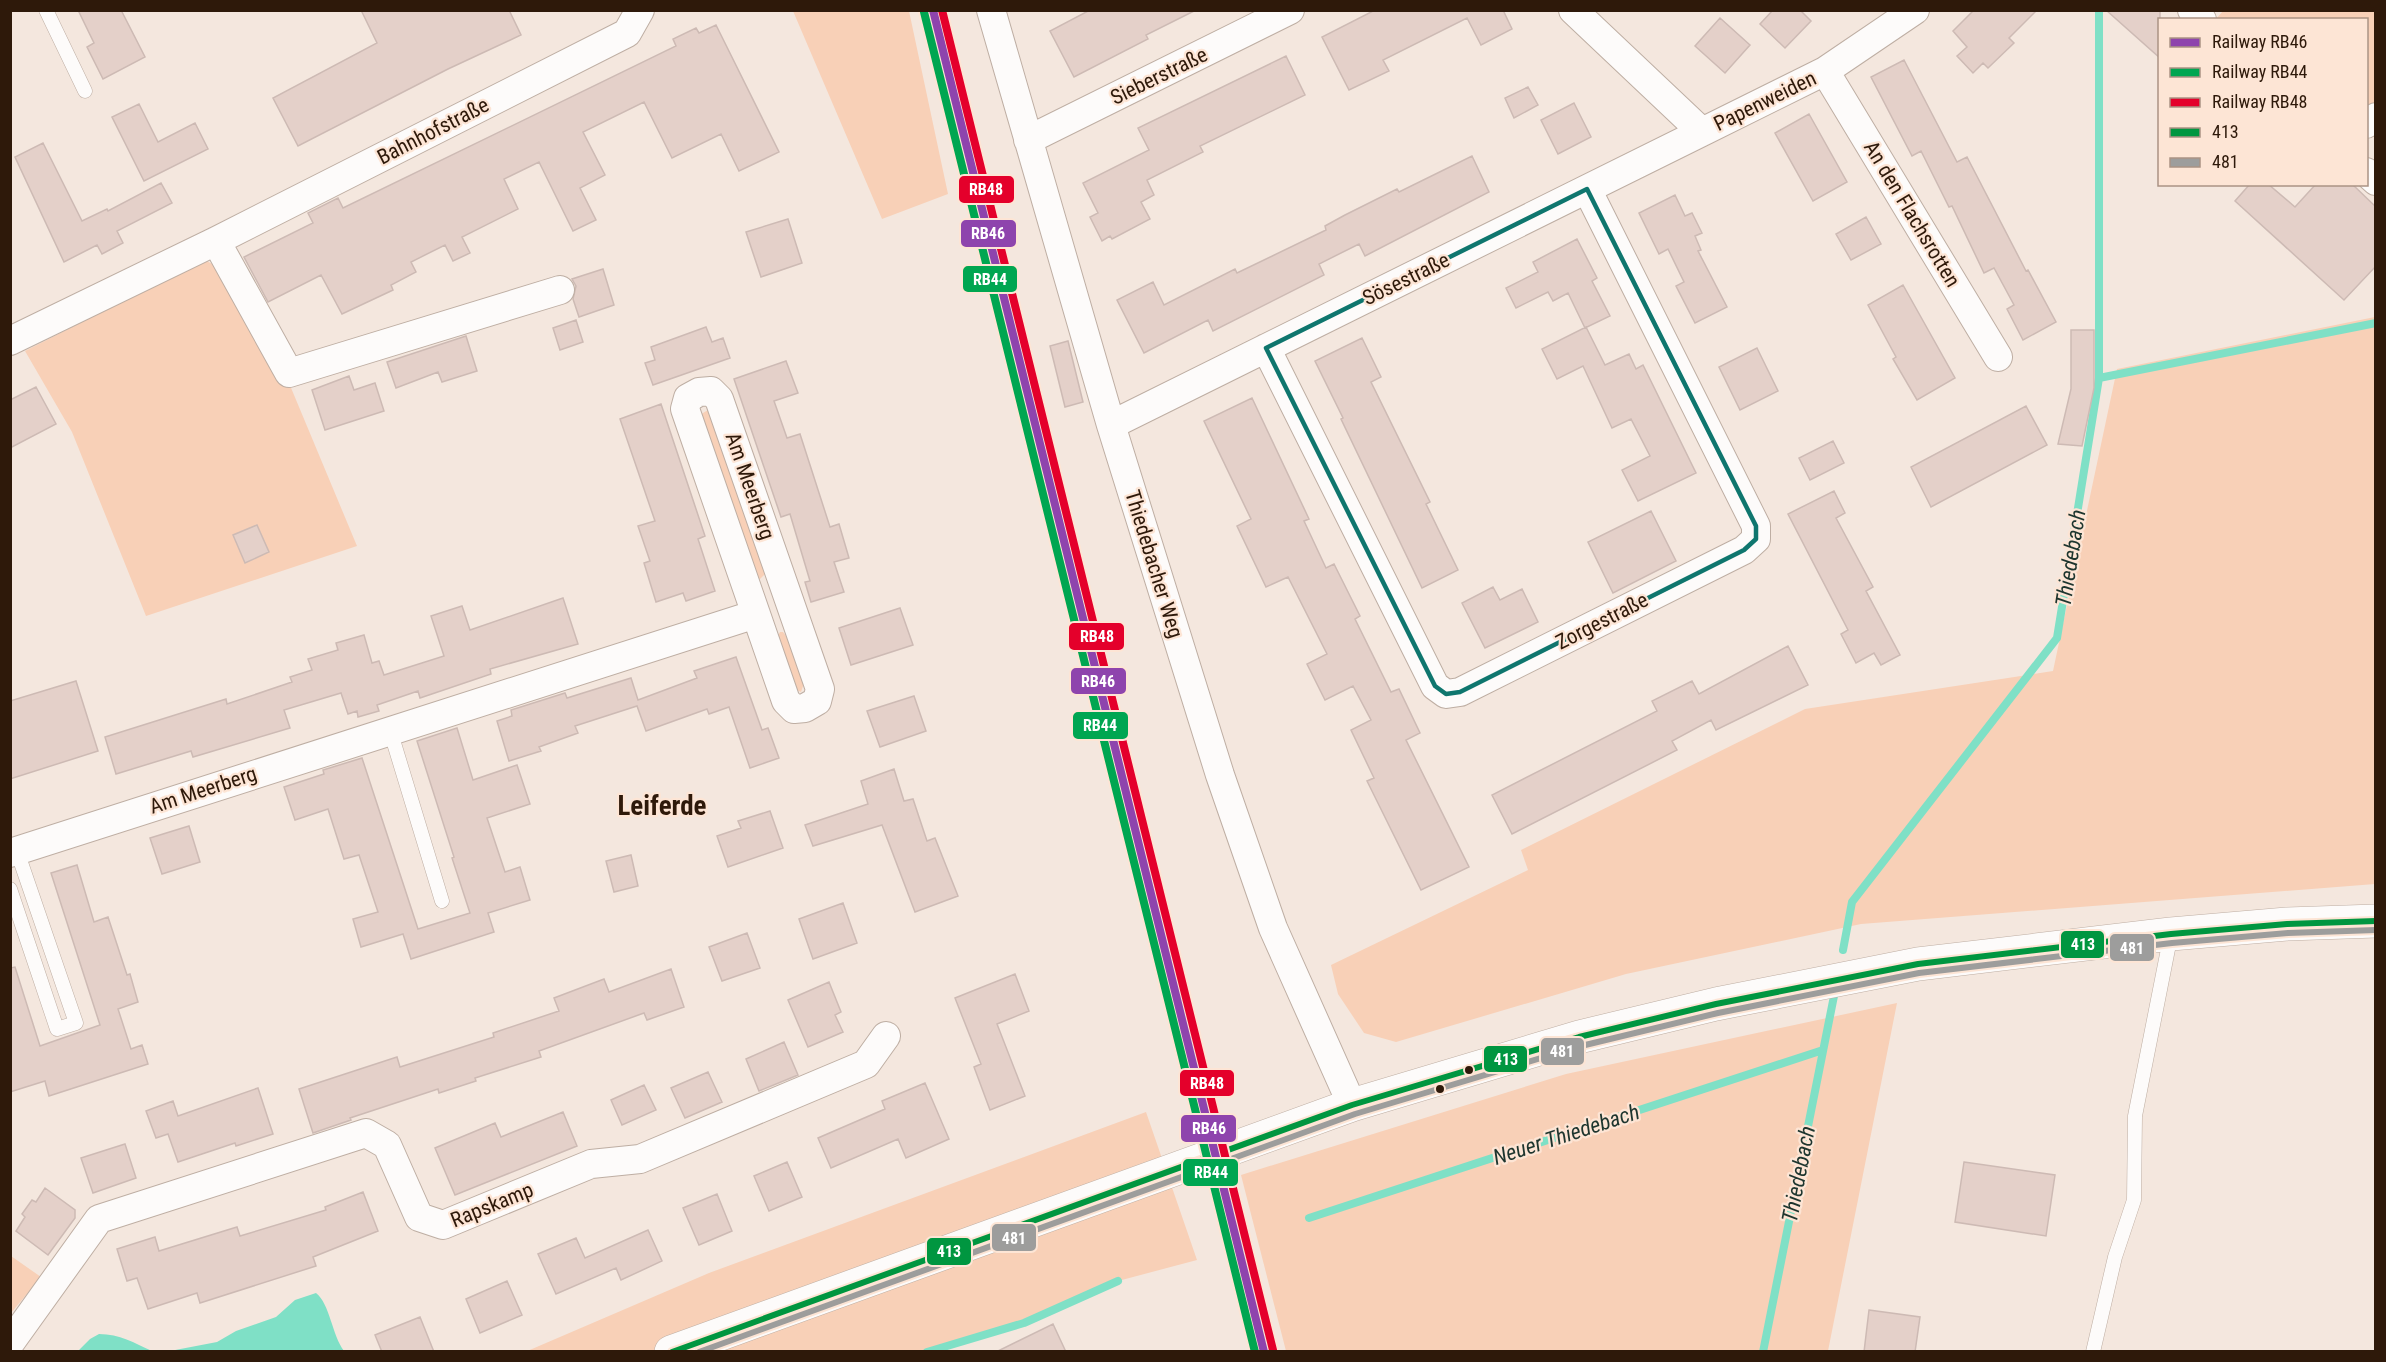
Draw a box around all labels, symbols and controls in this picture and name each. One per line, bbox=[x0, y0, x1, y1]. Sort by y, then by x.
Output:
legend bbox=[2158, 18, 2368, 186]
text: Railway RB46 bbox=[2212, 31, 2307, 52]
street label: Sieberstraße bbox=[1107, 42, 1211, 110]
text: Railway RB44 bbox=[2212, 61, 2308, 82]
street label: Papenweiden bbox=[1710, 66, 1820, 136]
text: Railway RB48 bbox=[2212, 91, 2307, 112]
street label: Bahnhofstraße bbox=[373, 93, 493, 169]
text: 413 bbox=[2212, 121, 2239, 142]
street label: An den Flachsrotten bbox=[1859, 137, 1965, 291]
text: 481 bbox=[2212, 151, 2239, 172]
line badge: RB48 bbox=[958, 175, 1015, 204]
text: RB48 bbox=[969, 180, 1003, 199]
line badge: RB46 bbox=[960, 219, 1017, 248]
text: RB46 bbox=[971, 224, 1005, 243]
street label: Sösestraße bbox=[1359, 248, 1453, 310]
line badge: RB44 bbox=[962, 265, 1018, 293]
text: RB44 bbox=[973, 270, 1007, 289]
street label: Am Meerberg bbox=[721, 429, 779, 543]
street label: Thiedebacher Weg bbox=[1120, 487, 1188, 641]
water label: Thiedebach bbox=[2050, 508, 2090, 608]
street label: Zorgestraße bbox=[1552, 587, 1652, 654]
line badge: RB48 bbox=[1068, 622, 1125, 651]
text: RB48 bbox=[1080, 627, 1114, 646]
line badge: RB46 bbox=[1070, 667, 1127, 695]
text: RB46 bbox=[1081, 672, 1115, 691]
line badge: RB44 bbox=[1072, 711, 1129, 740]
text: RB44 bbox=[1083, 716, 1117, 735]
street label: Am Meerberg bbox=[146, 761, 260, 819]
district label: Leiferde bbox=[617, 790, 707, 822]
line badge: 413 bbox=[2060, 930, 2105, 959]
line badge: 481 bbox=[2109, 933, 2155, 962]
text: 413 bbox=[2071, 935, 2095, 954]
text: 481 bbox=[2120, 939, 2144, 958]
line badge: 481 bbox=[1540, 1037, 1585, 1066]
text: 481 bbox=[1550, 1042, 1574, 1061]
line badge: 413 bbox=[1483, 1045, 1528, 1073]
text: 413 bbox=[1494, 1050, 1518, 1069]
unlabelled marker bbox=[1463, 1064, 1475, 1076]
line badge: RB48 bbox=[1179, 1069, 1235, 1097]
text: RB48 bbox=[1190, 1074, 1224, 1093]
unlabelled marker bbox=[1434, 1083, 1446, 1095]
water label: Neuer Thiedebach bbox=[1490, 1099, 1643, 1170]
line badge: RB46 bbox=[1180, 1114, 1237, 1143]
text: RB46 bbox=[1192, 1119, 1226, 1138]
water label: Thiedebach bbox=[1777, 1124, 1820, 1224]
line badge: RB44 bbox=[1182, 1158, 1239, 1187]
text: RB44 bbox=[1194, 1163, 1228, 1182]
street label: Rapskamp bbox=[447, 1178, 537, 1232]
line badge: 481 bbox=[991, 1223, 1037, 1252]
text: 481 bbox=[1002, 1229, 1026, 1248]
line badge: 413 bbox=[926, 1237, 972, 1266]
text: 413 bbox=[937, 1242, 961, 1261]

